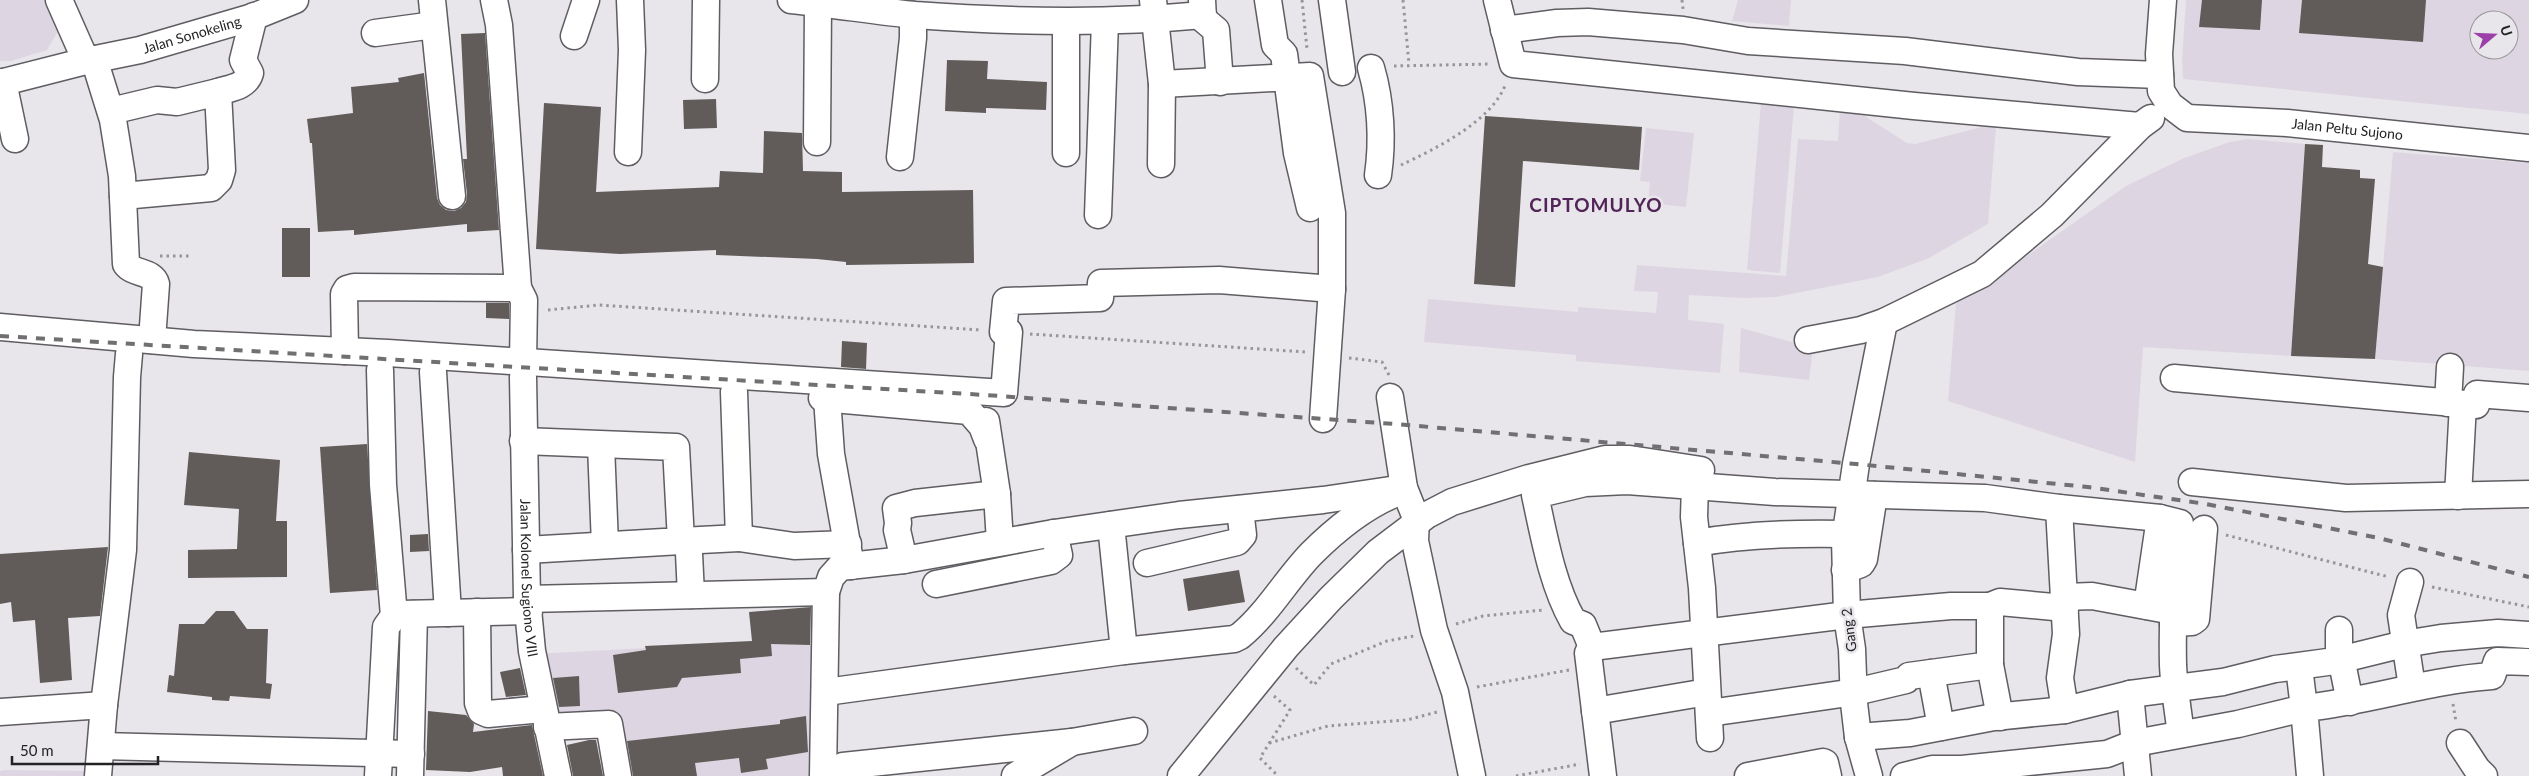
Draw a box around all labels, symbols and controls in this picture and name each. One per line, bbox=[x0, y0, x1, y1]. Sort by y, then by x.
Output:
north arrow bbox=[2469, 10, 2519, 60]
street label: Jalan Sonokeling bbox=[141, 12, 243, 57]
text: U bbox=[2497, 23, 2516, 38]
street label: Jalan Peltu Sujono bbox=[2291, 115, 2404, 143]
district label: CIPTOMULYO bbox=[1529, 193, 1663, 216]
street label: Jalan Kolonel Sugiono VIII bbox=[517, 499, 542, 658]
street label: Gang 2 bbox=[1837, 607, 1860, 653]
scale bar bbox=[12, 734, 159, 766]
text: 50 m bbox=[20, 741, 54, 759]

